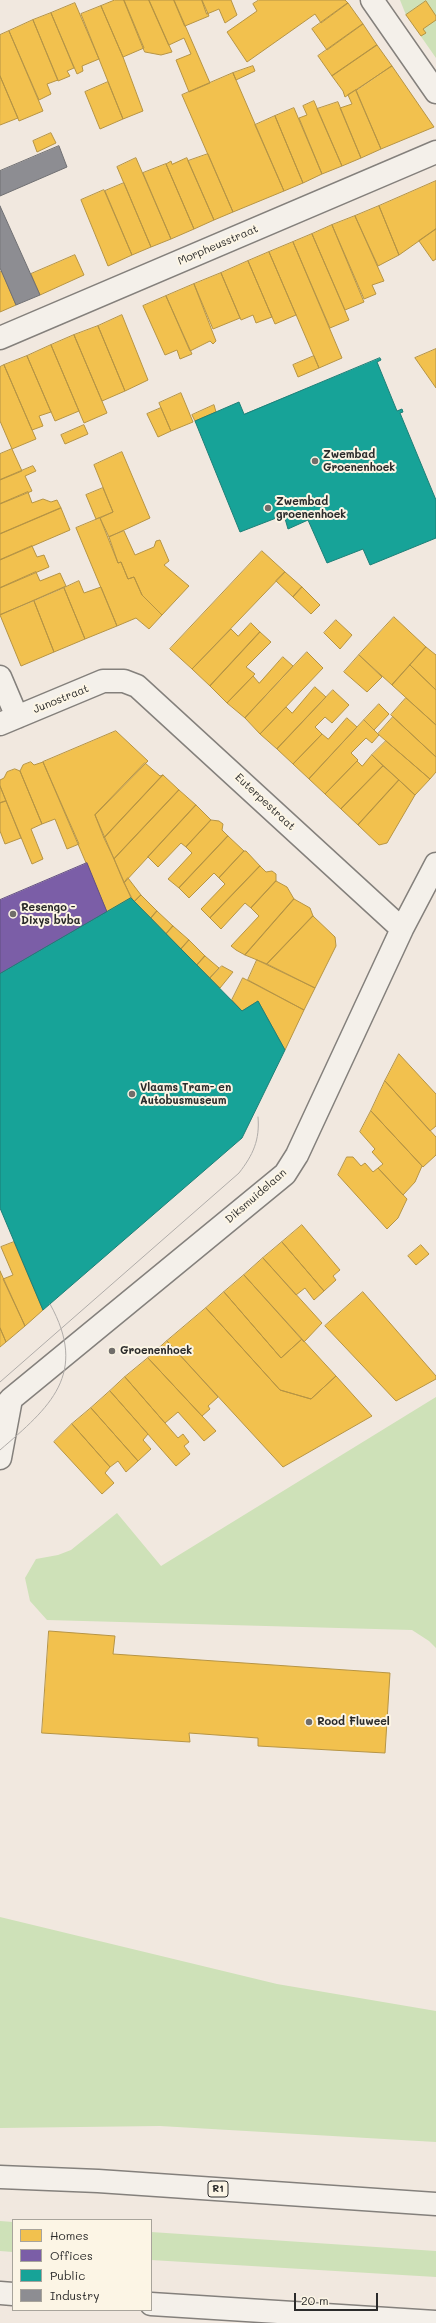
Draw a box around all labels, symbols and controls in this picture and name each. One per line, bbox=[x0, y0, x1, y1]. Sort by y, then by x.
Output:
street label: Morpheusstraat bbox=[176, 222, 260, 268]
place label: Zwembad Groenenhoek bbox=[323, 448, 395, 474]
marker: Zwembad Groenenhoek bbox=[310, 456, 320, 466]
place label: Zwembad groenenhoek bbox=[276, 495, 346, 521]
marker: Zwembad groenenhoek bbox=[263, 503, 273, 513]
street label: Junostraat bbox=[31, 682, 91, 716]
street label: Euterpestraat bbox=[232, 771, 298, 833]
place label: Resengo - Dixys bvba bbox=[21, 901, 81, 927]
marker: Resengo - Dixys bvba bbox=[8, 909, 18, 919]
place label: Vlaams Tram- en Autobusmuseum bbox=[140, 1081, 231, 1107]
marker: Vlaams Tram- en Autobusmuseum bbox=[127, 1089, 137, 1099]
street label: Diksmuidelaan bbox=[223, 1166, 289, 1226]
place label: Groenenhoek bbox=[120, 1344, 192, 1358]
marker: Groenenhoek bbox=[107, 1346, 117, 1356]
place label: Rood Fluweel bbox=[317, 1715, 390, 1729]
marker: Rood Fluweel bbox=[304, 1717, 314, 1727]
road number: R1 bbox=[208, 2181, 228, 2197]
legend bbox=[12, 2219, 152, 2311]
text: Homes bbox=[50, 2227, 89, 2243]
text: Offices bbox=[50, 2247, 93, 2263]
text: Public bbox=[50, 2267, 85, 2283]
scale bar bbox=[296, 2285, 380, 2311]
text: Industry bbox=[50, 2287, 99, 2303]
text: 20 m bbox=[301, 2292, 329, 2308]

